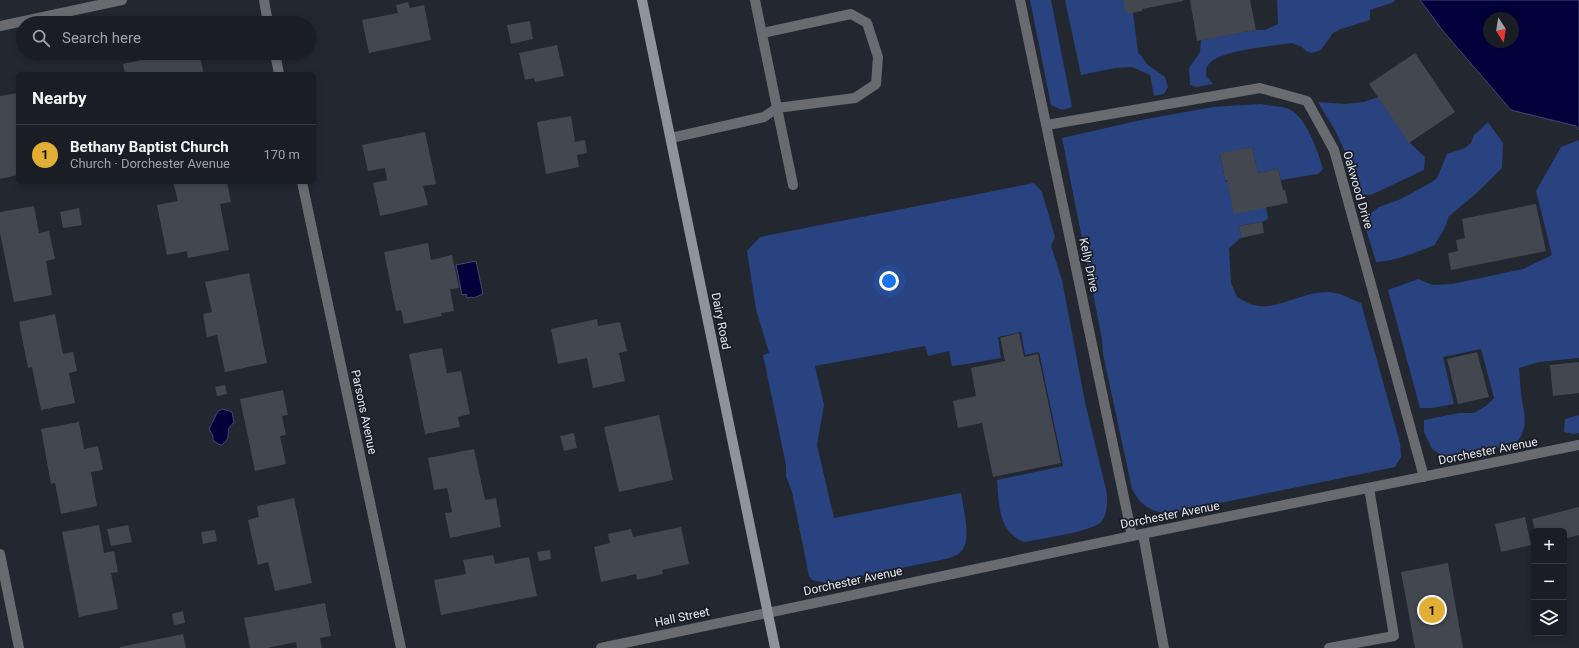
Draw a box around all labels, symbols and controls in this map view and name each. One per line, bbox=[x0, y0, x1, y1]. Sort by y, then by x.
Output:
north arrow bbox=[1483, 12, 1519, 48]
search box bbox=[16, 16, 316, 60]
icon: search bbox=[30, 27, 52, 49]
text: Search here bbox=[62, 29, 141, 47]
text: Nearby bbox=[32, 88, 87, 108]
text: Bethany Baptist Church bbox=[70, 138, 229, 156]
text: 1 bbox=[41, 147, 49, 162]
text: 170 m bbox=[263, 147, 300, 162]
street label: Oakwood Drive bbox=[1340, 149, 1376, 231]
text: Church · Dorchester Avenue bbox=[70, 156, 230, 171]
street label: Kelly Drive bbox=[1076, 237, 1102, 293]
your location bbox=[879, 271, 899, 291]
street label: Dairy Road bbox=[709, 291, 733, 351]
street label: Parsons Avenue bbox=[348, 368, 380, 456]
street label: Dorchester Avenue bbox=[1437, 435, 1539, 467]
street label: Dorchester Avenue bbox=[1119, 499, 1221, 531]
map controls bbox=[1531, 528, 1567, 636]
button: + bbox=[1531, 528, 1567, 564]
street label: Dorchester Avenue bbox=[802, 564, 904, 598]
button: − bbox=[1531, 564, 1567, 600]
pin: 1 bbox=[1419, 595, 1445, 625]
button: layers bbox=[1531, 600, 1567, 636]
street label: Hall Street bbox=[653, 604, 711, 630]

